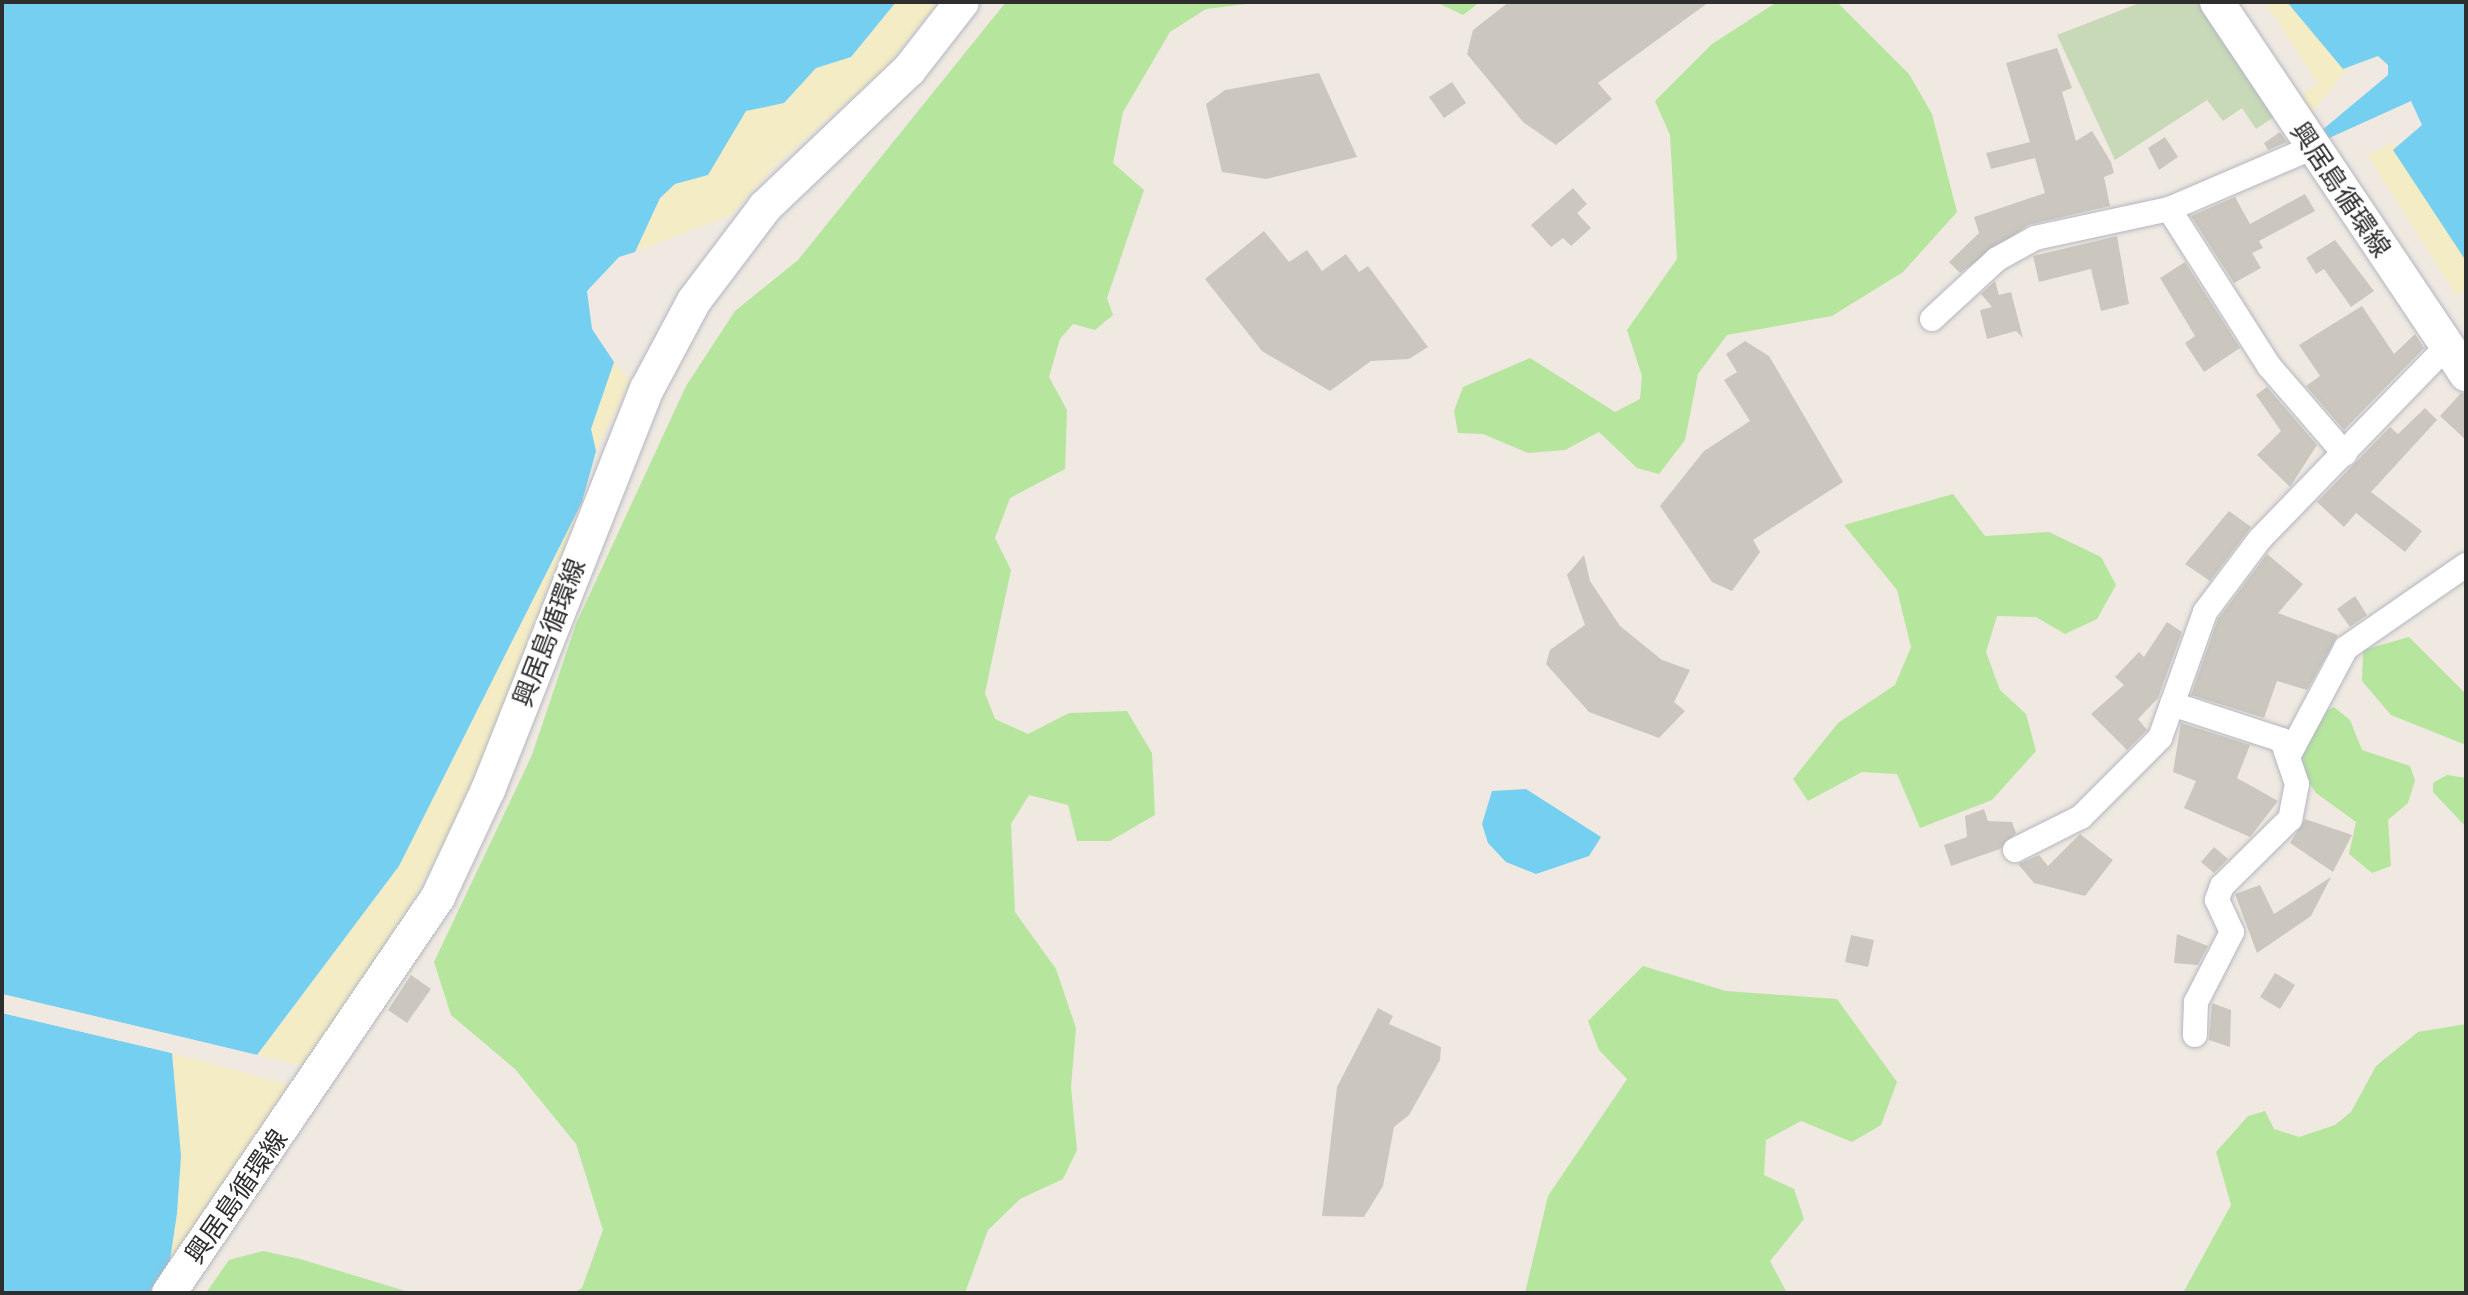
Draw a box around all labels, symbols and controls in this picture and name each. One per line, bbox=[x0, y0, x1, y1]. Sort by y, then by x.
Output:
street label: 興居島循環線 bbox=[2283, 117, 2397, 263]
street label: 興居島循環線 bbox=[507, 555, 593, 711]
street label: 興居島循環線 bbox=[179, 1124, 295, 1270]

